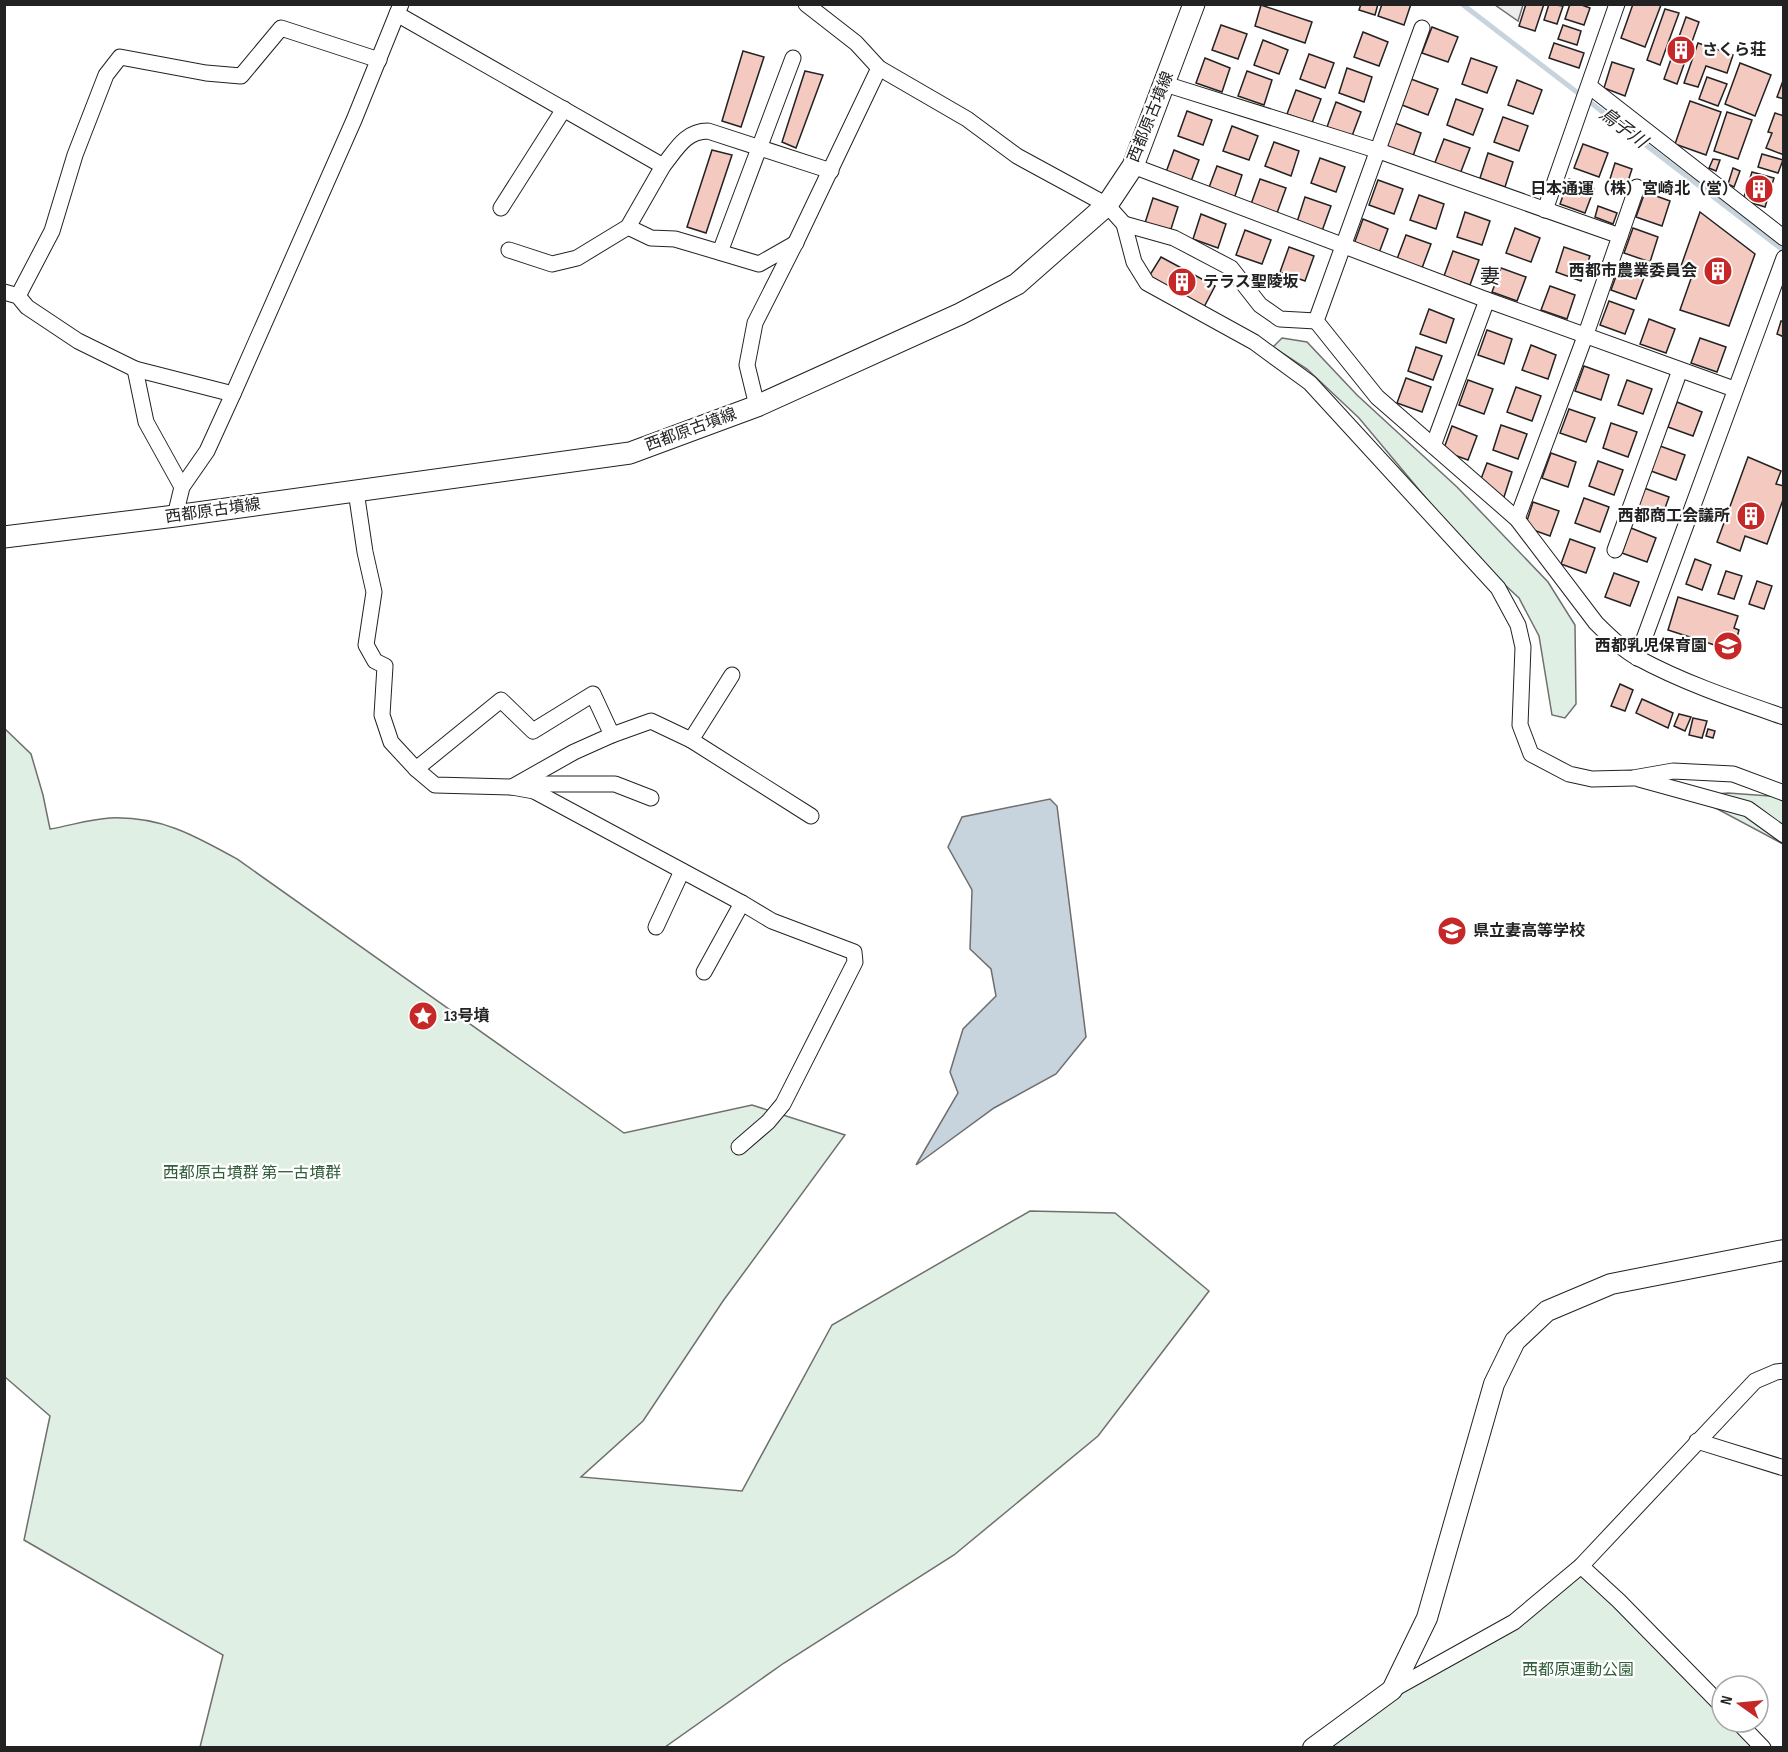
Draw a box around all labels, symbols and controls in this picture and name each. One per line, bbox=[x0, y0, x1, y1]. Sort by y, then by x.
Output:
building icon: さくら荘 bbox=[1665, 34, 1697, 66]
place label: さくら荘 bbox=[1702, 41, 1766, 60]
street label: 西都原古墳線 bbox=[1124, 69, 1178, 165]
water label: 鳥子川 bbox=[1595, 103, 1652, 154]
building icon: 日本通運（株）宮崎北（営） bbox=[1743, 173, 1775, 205]
place label: 日本通運（株）宮崎北（営） bbox=[1530, 180, 1738, 199]
building icon: 西都市農業委員会 bbox=[1702, 255, 1734, 287]
place label: 西都市農業委員会 bbox=[1569, 262, 1697, 281]
district label: 妻 bbox=[1480, 265, 1500, 289]
building icon: テラス聖陵坂 bbox=[1166, 266, 1198, 298]
place label: テラス聖陵坂 bbox=[1203, 273, 1299, 292]
street label: 西都原古墳線 bbox=[643, 405, 739, 455]
street label: 西都原古墳線 bbox=[164, 495, 262, 527]
building icon: 西都商工会議所 bbox=[1735, 500, 1767, 532]
place label: 西都商工会議所 bbox=[1618, 507, 1730, 526]
school or university icon: 西都乳児保育園 bbox=[1712, 630, 1744, 662]
place label: 西都乳児保育園 bbox=[1595, 637, 1707, 656]
school or university icon: 県立妻高等学校 bbox=[1436, 915, 1468, 947]
place label: 県立妻高等学校 bbox=[1473, 922, 1585, 941]
place icon: 13号墳 bbox=[407, 1000, 439, 1032]
place label: 13号墳 bbox=[444, 1007, 489, 1026]
park label: 西都原古墳群 第一古墳群 bbox=[163, 1164, 341, 1183]
park label: 西都原運動公園 bbox=[1522, 1661, 1634, 1680]
north arrow bbox=[1710, 1674, 1770, 1734]
text: N bbox=[1717, 1694, 1737, 1707]

